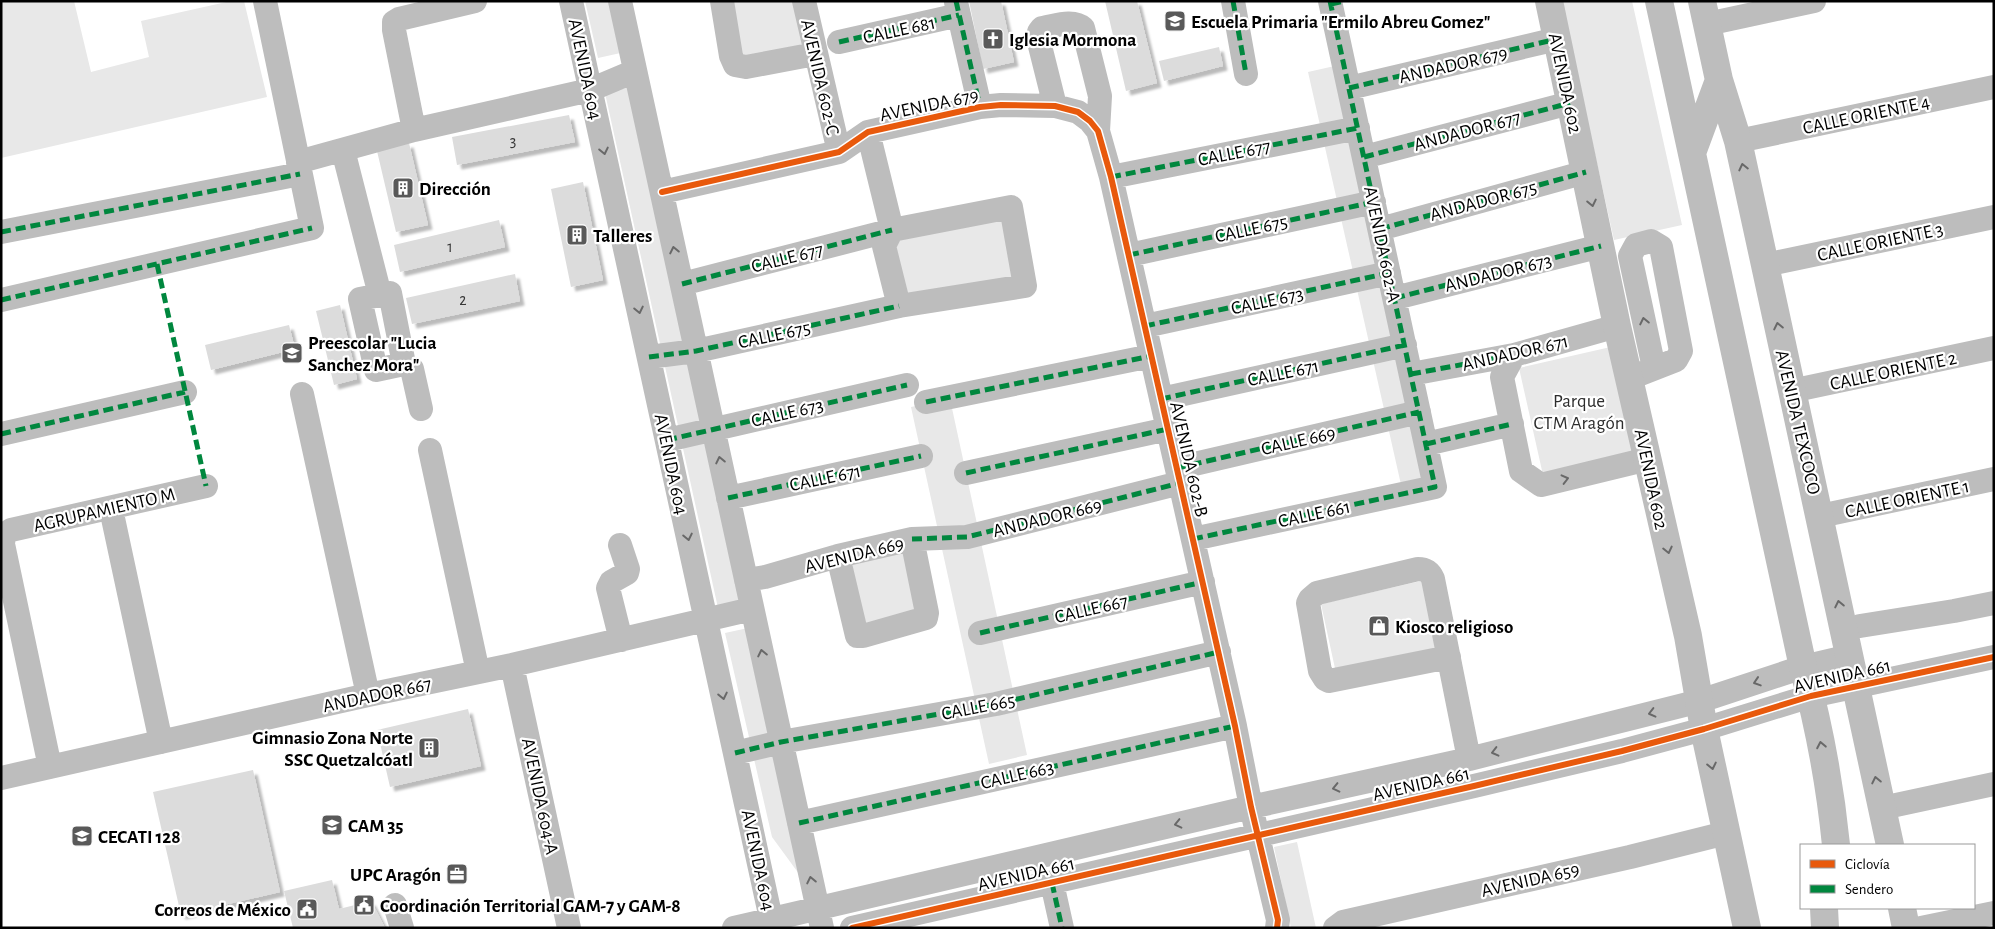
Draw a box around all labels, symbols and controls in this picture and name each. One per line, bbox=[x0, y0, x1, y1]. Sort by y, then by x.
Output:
school or university icon: Escuela Primaria "Ermilo Abreu Gomez" bbox=[1163, 9, 1187, 33]
place label: Escuela Primaria "Ermilo Abreu Gomez" bbox=[1191, 13, 1490, 32]
street label: CALLE 681 bbox=[861, 14, 937, 47]
street label: AVENIDA 604 bbox=[565, 17, 605, 122]
street label: AVENIDA 602-C bbox=[797, 18, 842, 137]
church icon: Iglesia Mormona bbox=[981, 27, 1005, 51]
place label: Iglesia Mormona bbox=[1009, 31, 1136, 50]
street label: AVENIDA 602 bbox=[1545, 31, 1585, 136]
street label: ANDADOR 679 bbox=[1397, 44, 1509, 87]
street label: AVENIDA 679 bbox=[878, 86, 980, 125]
street label: CALLE ORIENTE 4 bbox=[1801, 93, 1932, 138]
street label: ANDADOR 677 bbox=[1412, 108, 1523, 155]
house number: 3 bbox=[510, 133, 516, 149]
street label: CALLE 677 bbox=[1196, 137, 1272, 170]
one-way arrow bbox=[598, 147, 609, 156]
one-way arrow bbox=[1738, 163, 1749, 172]
building icon: Dirección bbox=[391, 176, 415, 200]
street label: ANDADOR 675 bbox=[1428, 178, 1539, 225]
place label: Dirección bbox=[419, 180, 491, 199]
street label: AVENIDA 602-A bbox=[1360, 185, 1403, 304]
one-way arrow bbox=[1586, 198, 1597, 207]
street label: CALLE 675 bbox=[1213, 212, 1289, 246]
street label: CALLE ORIENTE 3 bbox=[1816, 220, 1945, 265]
building icon: Talleres bbox=[565, 223, 589, 247]
place label: Talleres bbox=[593, 227, 652, 246]
house number: 1 bbox=[447, 239, 453, 255]
street label: CALLE 677 bbox=[749, 240, 826, 277]
one-way arrow bbox=[669, 245, 680, 254]
street label: ANDADOR 673 bbox=[1443, 251, 1554, 296]
street label: CALLE 673 bbox=[1229, 285, 1305, 318]
house number: 2 bbox=[459, 292, 467, 308]
one-way arrow bbox=[633, 306, 644, 315]
one-way arrow bbox=[1639, 316, 1650, 325]
street label: CALLE 675 bbox=[736, 318, 812, 352]
one-way arrow bbox=[1773, 321, 1784, 330]
street label: ANDADOR 671 bbox=[1460, 332, 1570, 375]
place label: Preescolar "Lucia Sanchez Mora" bbox=[308, 334, 437, 375]
school or university icon: Preescolar "Lucia Sanchez Mora" bbox=[280, 341, 304, 365]
street label: AVENIDA TEXCOCO bbox=[1772, 348, 1823, 496]
street label: CALLE ORIENTE 2 bbox=[1828, 349, 1959, 394]
street label: CALLE 671 bbox=[1246, 357, 1321, 390]
park label: Parque CTM Aragón bbox=[1533, 392, 1625, 433]
street label: CALLE 673 bbox=[749, 396, 825, 431]
street label: AVENIDA 602-B bbox=[1166, 400, 1211, 519]
street label: AVENIDA 604 bbox=[651, 412, 691, 517]
street label: CALLE 669 bbox=[1259, 424, 1337, 459]
street label: AVENIDA 602 bbox=[1631, 427, 1671, 532]
one-way arrow bbox=[715, 456, 726, 464]
street label: CALLE 671 bbox=[788, 462, 863, 495]
one-way arrow bbox=[1561, 474, 1570, 485]
street label: CALLE ORIENTE 1 bbox=[1843, 477, 1971, 522]
street label: AGRUPAMIENTO M bbox=[32, 485, 177, 536]
street label: ANDADOR 669 bbox=[991, 496, 1104, 541]
street label: CALLE 661 bbox=[1276, 498, 1352, 531]
one-way arrow bbox=[682, 533, 693, 542]
street label: AVENIDA 669 bbox=[803, 534, 906, 577]
one-way arrow bbox=[1662, 545, 1672, 554]
street label: CALLE 667 bbox=[1053, 592, 1130, 627]
one-way arrow bbox=[1834, 600, 1845, 609]
shop icon: Kiosco religioso bbox=[1367, 614, 1391, 638]
place label: Kiosco religioso bbox=[1395, 618, 1513, 637]
one-way arrow bbox=[757, 649, 768, 657]
street label: AVENIDA 661 bbox=[1792, 656, 1893, 697]
street label: ANDADOR 667 bbox=[321, 675, 434, 716]
one-way arrow bbox=[1753, 677, 1761, 687]
street label: CALLE 665 bbox=[940, 691, 1017, 724]
one-way arrow bbox=[717, 692, 728, 701]
one-way arrow bbox=[1648, 707, 1657, 718]
place label: Gimnasio Zona Norte SSC Quetzalcóatl bbox=[252, 729, 413, 770]
building icon: Gimnasio Zona Norte SSC Quetzalcóatl bbox=[417, 736, 441, 760]
street label: AVENIDA 604-A bbox=[518, 736, 561, 856]
one-way arrow bbox=[1816, 741, 1827, 750]
one-way arrow bbox=[1491, 747, 1499, 757]
street label: CALLE 663 bbox=[979, 758, 1056, 793]
one-way arrow bbox=[1706, 762, 1717, 771]
street label: AVENIDA 661 bbox=[1371, 764, 1472, 805]
one-way arrow bbox=[1872, 776, 1882, 785]
one-way arrow bbox=[1332, 782, 1341, 793]
street label: AVENIDA 604 bbox=[738, 808, 778, 913]
school or university icon: CAM 35 bbox=[320, 813, 344, 837]
place label: CAM 35 bbox=[348, 817, 404, 836]
one-way arrow bbox=[1173, 818, 1182, 829]
school or university icon: CECATI 128 bbox=[70, 824, 94, 848]
place label: CECATI 128 bbox=[98, 828, 181, 847]
legend bbox=[1800, 844, 1975, 909]
street label: AVENIDA 661 bbox=[976, 854, 1077, 895]
text: Ciclovía bbox=[1845, 857, 1890, 872]
street label: AVENIDA 659 bbox=[1479, 860, 1581, 901]
office icon: UPC Aragón bbox=[445, 862, 469, 886]
place label: UPC Aragón bbox=[350, 866, 441, 885]
one-way arrow bbox=[807, 876, 817, 885]
text: Sendero bbox=[1845, 882, 1893, 897]
public building icon: Coordinación Territorial GAM-7 y GAM-8 bbox=[352, 893, 376, 917]
public building icon: Correos de México bbox=[295, 897, 319, 921]
place label: Coordinación Territorial GAM-7 y GAM-8 bbox=[380, 897, 681, 916]
place label: Correos de México bbox=[154, 901, 291, 920]

